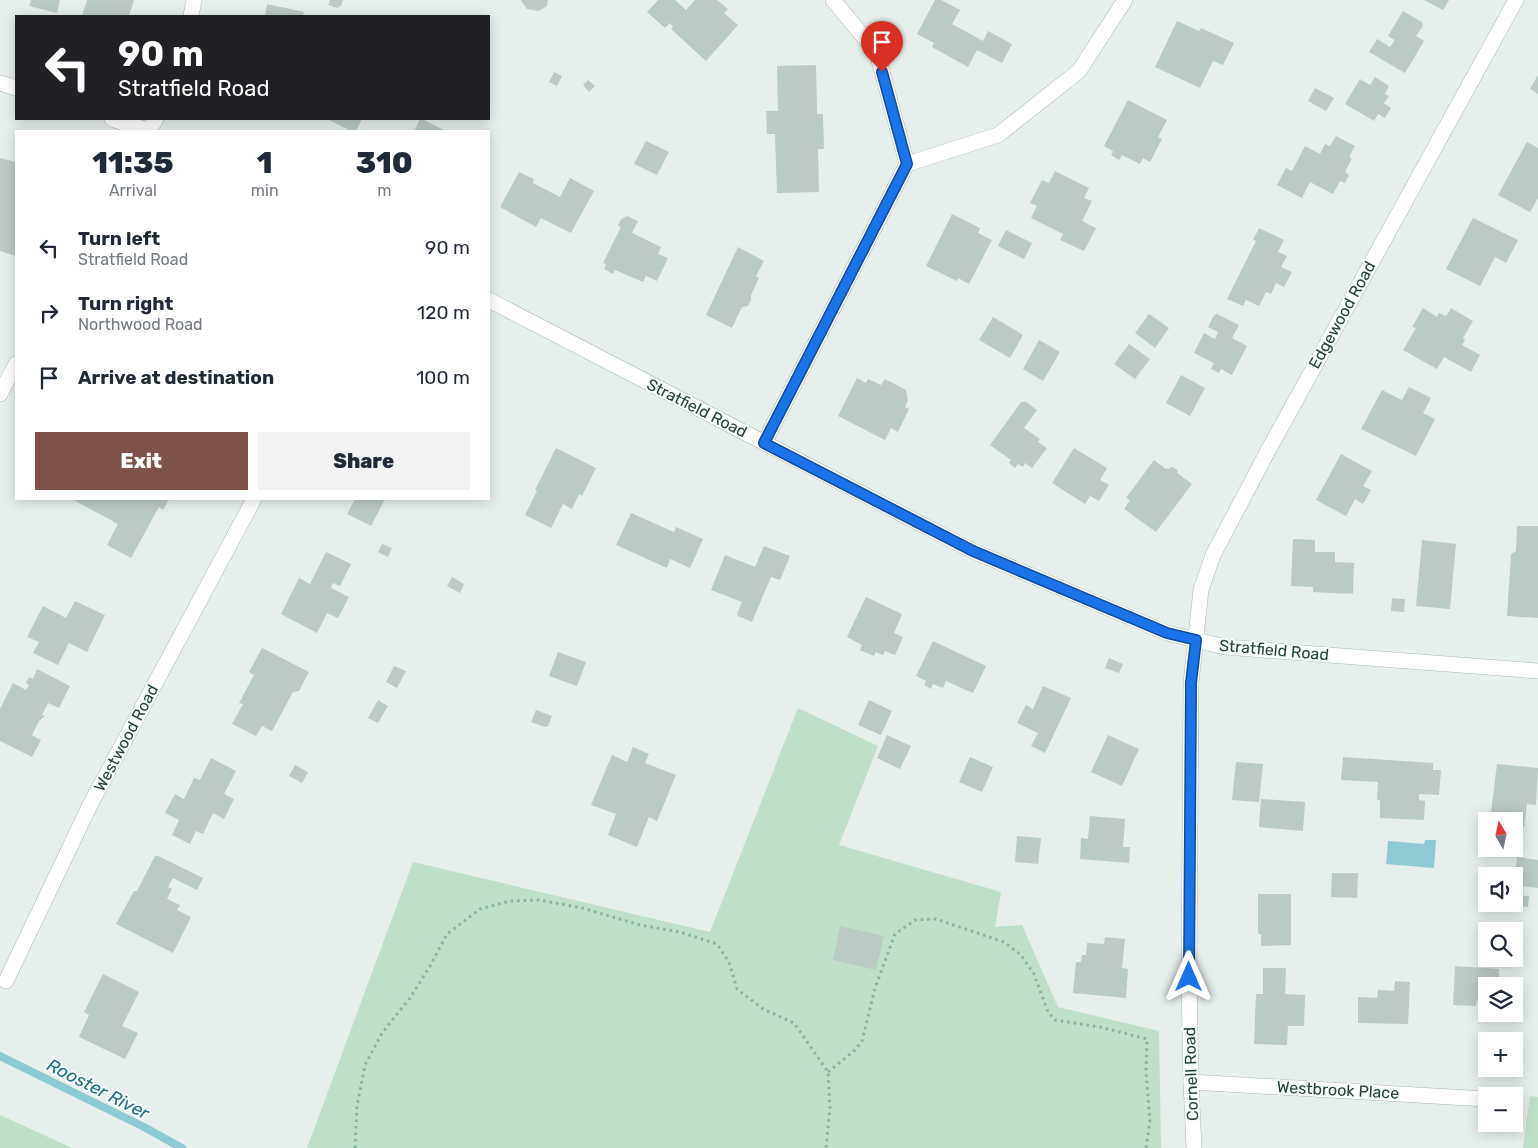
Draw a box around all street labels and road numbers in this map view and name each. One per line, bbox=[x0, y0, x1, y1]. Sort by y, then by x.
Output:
street label: Edgewood Road bbox=[1305, 258, 1379, 372]
street label: Stratfield Road bbox=[644, 375, 750, 441]
street label: Stratfield Road bbox=[1218, 636, 1330, 664]
street label: Westwood Road bbox=[90, 681, 162, 795]
street label: Cornell Road bbox=[1180, 1027, 1202, 1121]
street label: Westbrook Place bbox=[1276, 1077, 1400, 1103]

